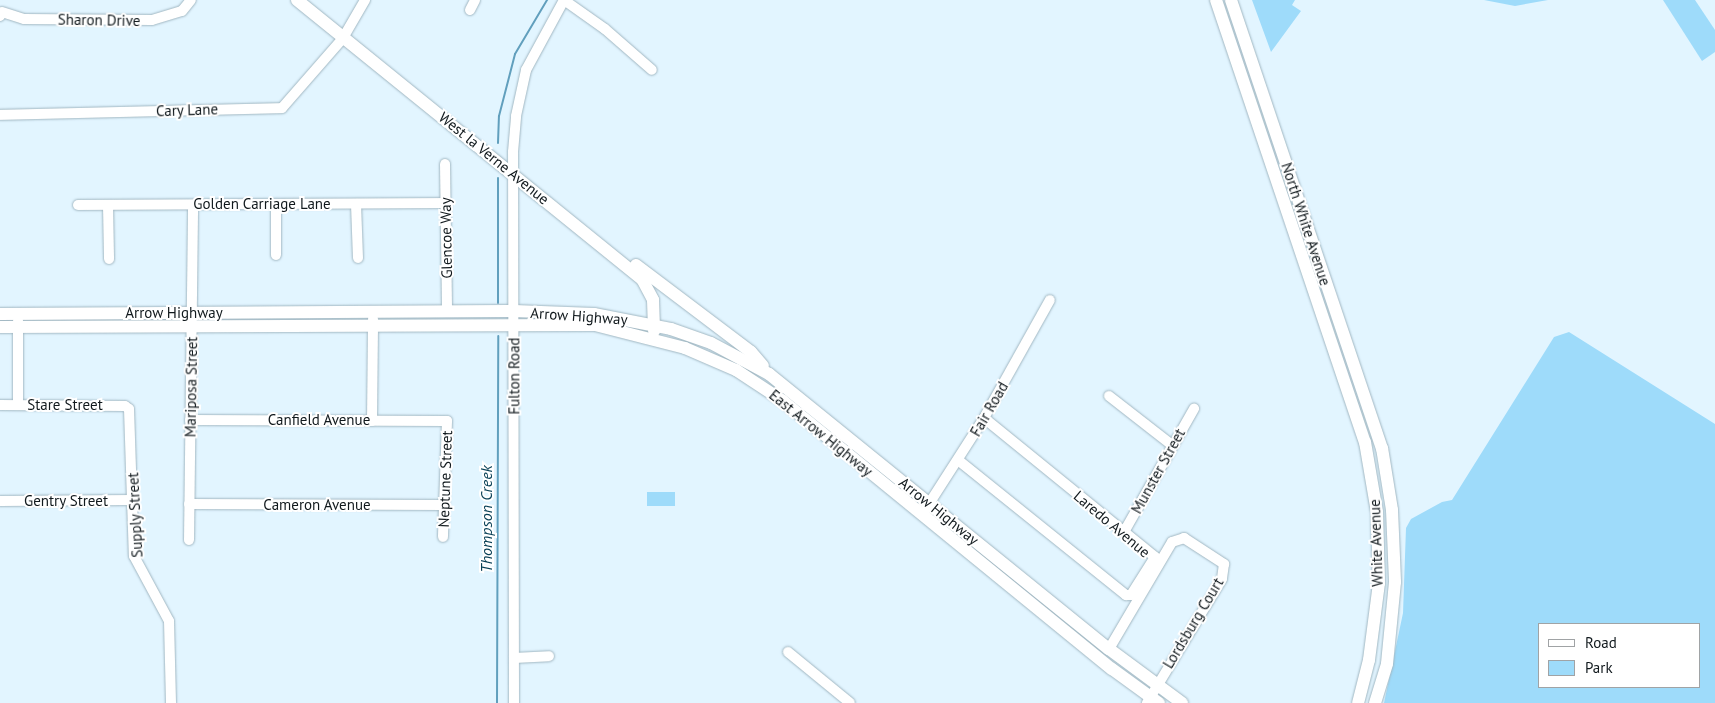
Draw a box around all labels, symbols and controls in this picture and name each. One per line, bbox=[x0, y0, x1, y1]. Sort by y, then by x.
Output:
street label: Sharon Drive bbox=[58, 10, 140, 30]
street label: Cary Lane bbox=[155, 100, 219, 120]
street label: West la Verne Avenue bbox=[435, 108, 553, 208]
street label: North White Avenue bbox=[1278, 160, 1334, 288]
street label: Golden Carriage Lane bbox=[193, 195, 331, 213]
street label: Glencoe Way bbox=[436, 197, 456, 279]
street label: Arrow Highway bbox=[125, 304, 223, 322]
street label: Arrow Highway bbox=[530, 304, 628, 328]
street label: Mariposa Street bbox=[181, 337, 201, 437]
street label: Fulton Road bbox=[505, 337, 523, 415]
street label: Fair Road bbox=[966, 378, 1012, 440]
street label: East Arrow Highway bbox=[765, 386, 877, 480]
street label: Stare Street bbox=[27, 396, 103, 414]
street label: Canfield Avenue bbox=[268, 411, 370, 429]
street label: Munster Street bbox=[1127, 425, 1189, 517]
street label: Neptune Street bbox=[434, 430, 456, 528]
water label: Thompson Creek bbox=[476, 465, 496, 573]
street label: Supply Street bbox=[124, 472, 146, 558]
street label: Arrow Highway bbox=[895, 473, 983, 549]
street label: Laredo Avenue bbox=[1070, 487, 1154, 561]
street label: Gentry Street bbox=[24, 492, 108, 510]
street label: Cameron Avenue bbox=[263, 496, 371, 514]
street label: White Avenue bbox=[1365, 499, 1387, 587]
street label: Lordsburg Court bbox=[1159, 574, 1227, 672]
legend bbox=[1538, 623, 1700, 688]
text: Road bbox=[1585, 633, 1617, 652]
text: Park bbox=[1585, 658, 1613, 677]

